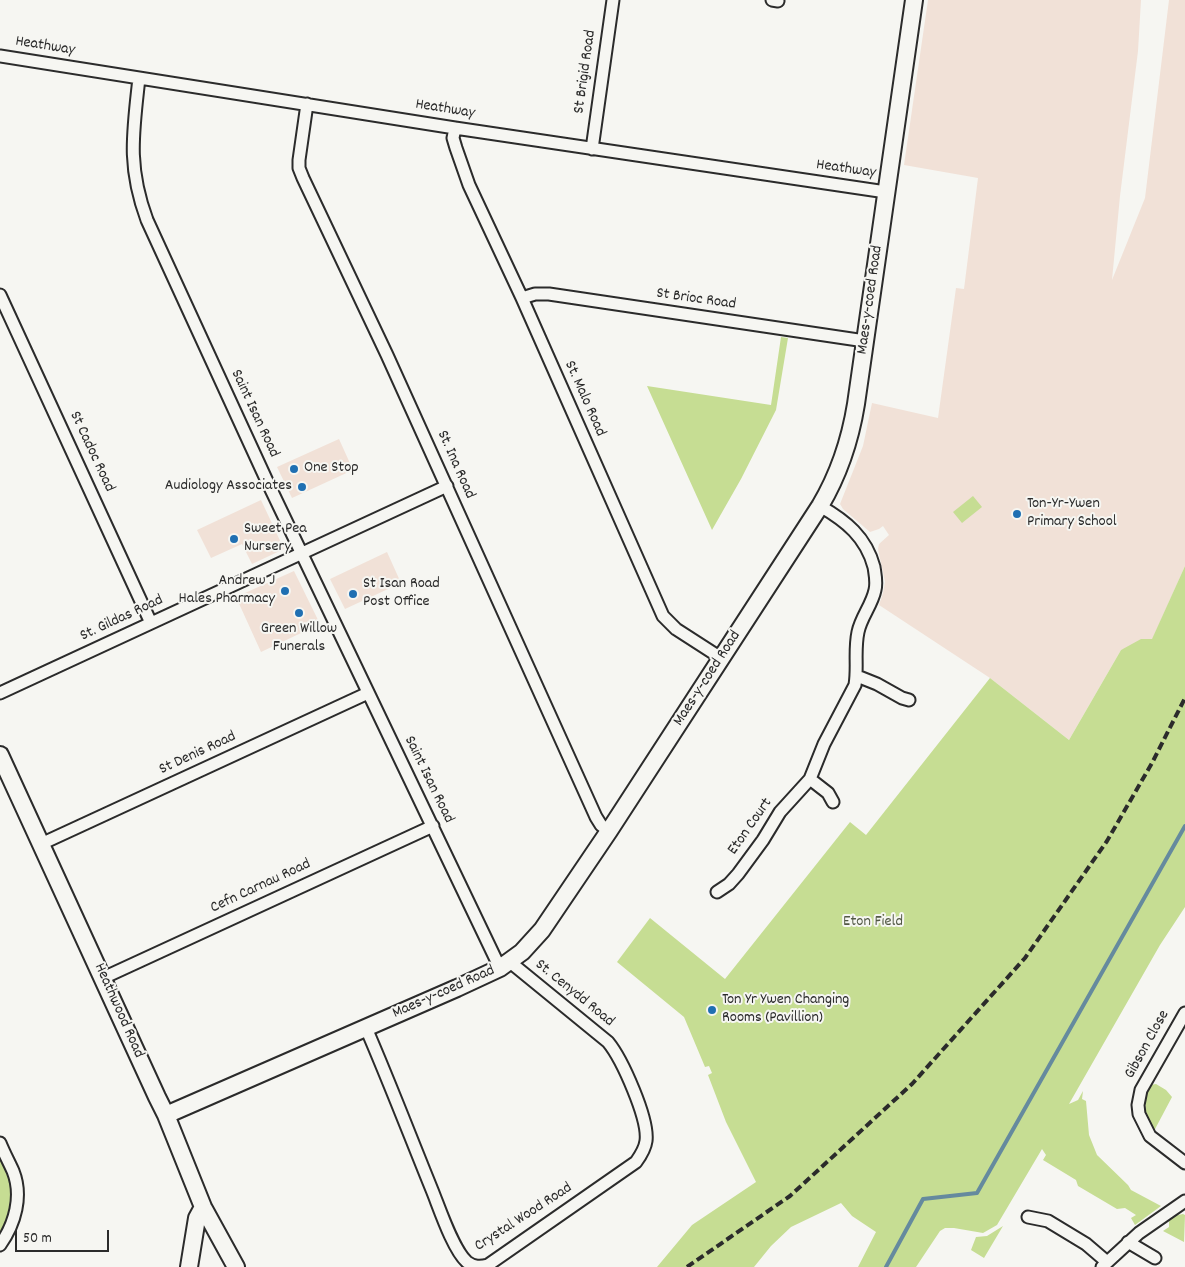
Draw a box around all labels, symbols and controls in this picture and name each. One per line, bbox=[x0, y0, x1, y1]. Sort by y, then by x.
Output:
street label: St Brigid Road bbox=[571, 29, 601, 115]
street label: Heathway bbox=[14, 33, 76, 61]
street label: Heathway bbox=[414, 96, 476, 124]
street label: Heathway bbox=[815, 156, 877, 184]
street label: Maes-y-coed Road bbox=[854, 244, 888, 356]
street label: St Brioc Road bbox=[655, 285, 737, 315]
street label: St. Malo Road bbox=[559, 358, 609, 440]
street label: Saint Isan Road bbox=[225, 367, 283, 461]
street label: St Cadoc Road bbox=[64, 409, 118, 495]
street label: St. Ina Road bbox=[431, 428, 479, 502]
place label: One Stop bbox=[304, 459, 359, 479]
marker: One Stop bbox=[288, 463, 300, 475]
place label: Audiology Associates bbox=[165, 477, 292, 497]
marker: Audiology Associates bbox=[296, 481, 308, 493]
place label: Ton-Yr-Ywen Primary School bbox=[1027, 495, 1117, 533]
marker: Ton-Yr-Ywen Primary School bbox=[1011, 508, 1023, 520]
place label: Sweet Pea Nursery bbox=[244, 520, 307, 558]
marker: Sweet Pea Nursery bbox=[228, 533, 240, 545]
place label: Andrew J Hales Pharmacy bbox=[179, 572, 275, 610]
place label: St Isan Road Post Office bbox=[363, 575, 440, 613]
marker: Andrew J Hales Pharmacy bbox=[279, 585, 291, 597]
marker: St Isan Road Post Office bbox=[347, 588, 359, 600]
street label: St. Gildas Road bbox=[77, 591, 167, 647]
marker: Green Willow Funerals bbox=[293, 607, 305, 619]
place label: Green Willow Funerals bbox=[261, 620, 337, 658]
street label: Maes-y-coed Road bbox=[670, 628, 746, 730]
street label: St Denis Road bbox=[157, 728, 239, 780]
street label: Saint Isan Road bbox=[399, 733, 457, 827]
street label: Eton Court bbox=[724, 795, 778, 859]
street label: Cefn Carnau Road bbox=[208, 855, 314, 919]
park label: Eton Field bbox=[843, 913, 903, 933]
street label: St. Cenydd Road bbox=[530, 956, 618, 1032]
street label: Heathwood Road bbox=[89, 961, 147, 1061]
street label: Maes-y-coed Road bbox=[390, 962, 498, 1024]
place label: Ton Yr Ywen Changing Rooms (Pavillion) bbox=[722, 991, 849, 1029]
marker: Ton Yr Ywen Changing Rooms (Pavillion) bbox=[706, 1004, 718, 1016]
street label: Gibson Close bbox=[1121, 1007, 1175, 1083]
street label: Crystal Wood Road bbox=[472, 1179, 576, 1257]
scale bar bbox=[18, 1220, 111, 1252]
text: 50 m bbox=[23, 1228, 52, 1250]

